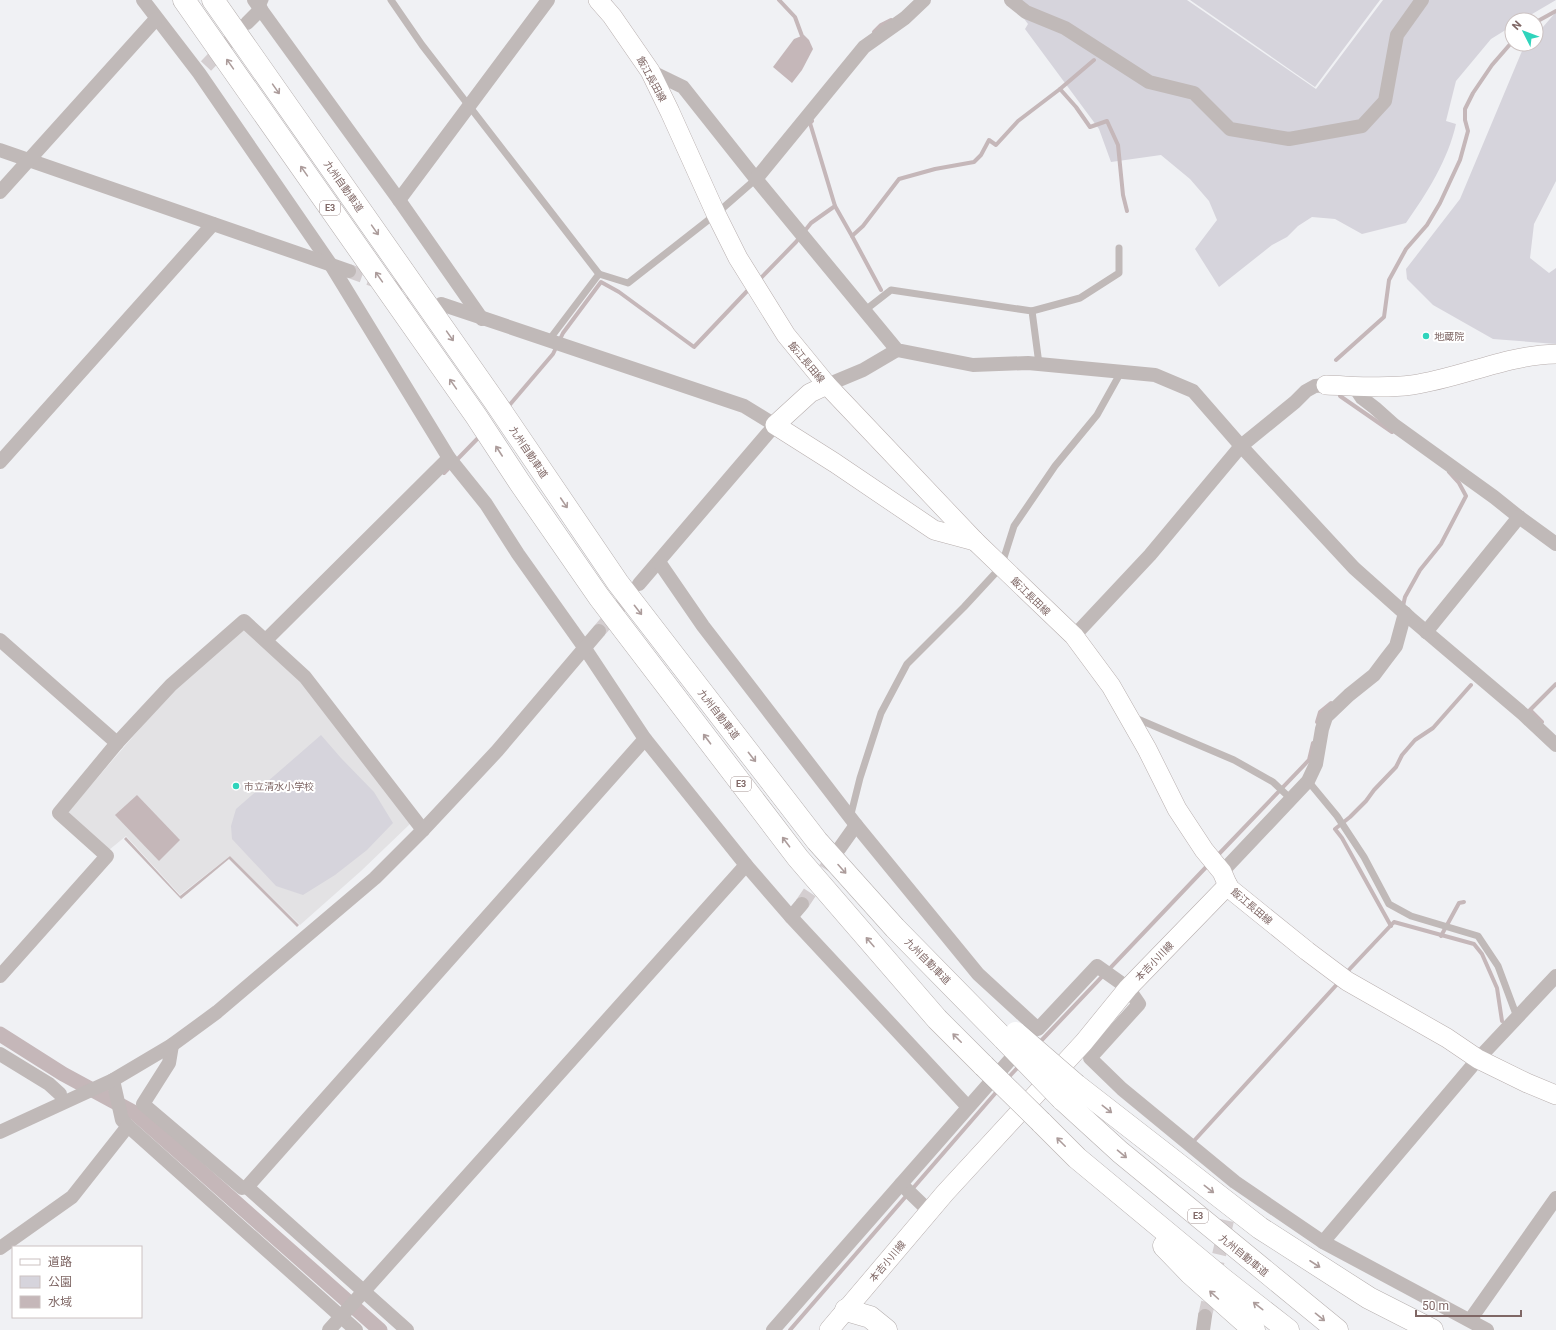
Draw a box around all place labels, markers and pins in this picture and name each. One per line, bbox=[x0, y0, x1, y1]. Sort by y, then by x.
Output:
marker: 地蔵院 bbox=[1421, 331, 1431, 341]
place label: 地蔵院 bbox=[1434, 331, 1464, 342]
marker: 市立清水小学校 bbox=[231, 781, 241, 791]
place label: 市立清水小学校 bbox=[244, 781, 314, 792]

